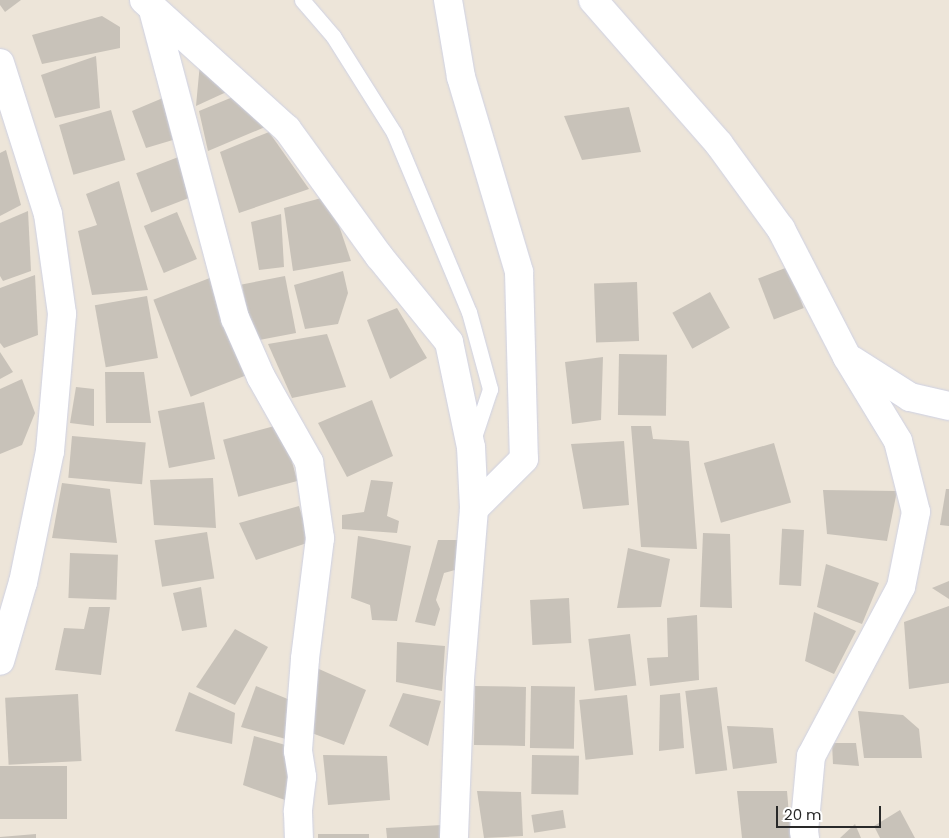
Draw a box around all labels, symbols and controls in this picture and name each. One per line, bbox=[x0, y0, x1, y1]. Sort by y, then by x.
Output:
scale bar bbox=[779, 796, 884, 828]
text: 20 m bbox=[784, 804, 822, 825]

